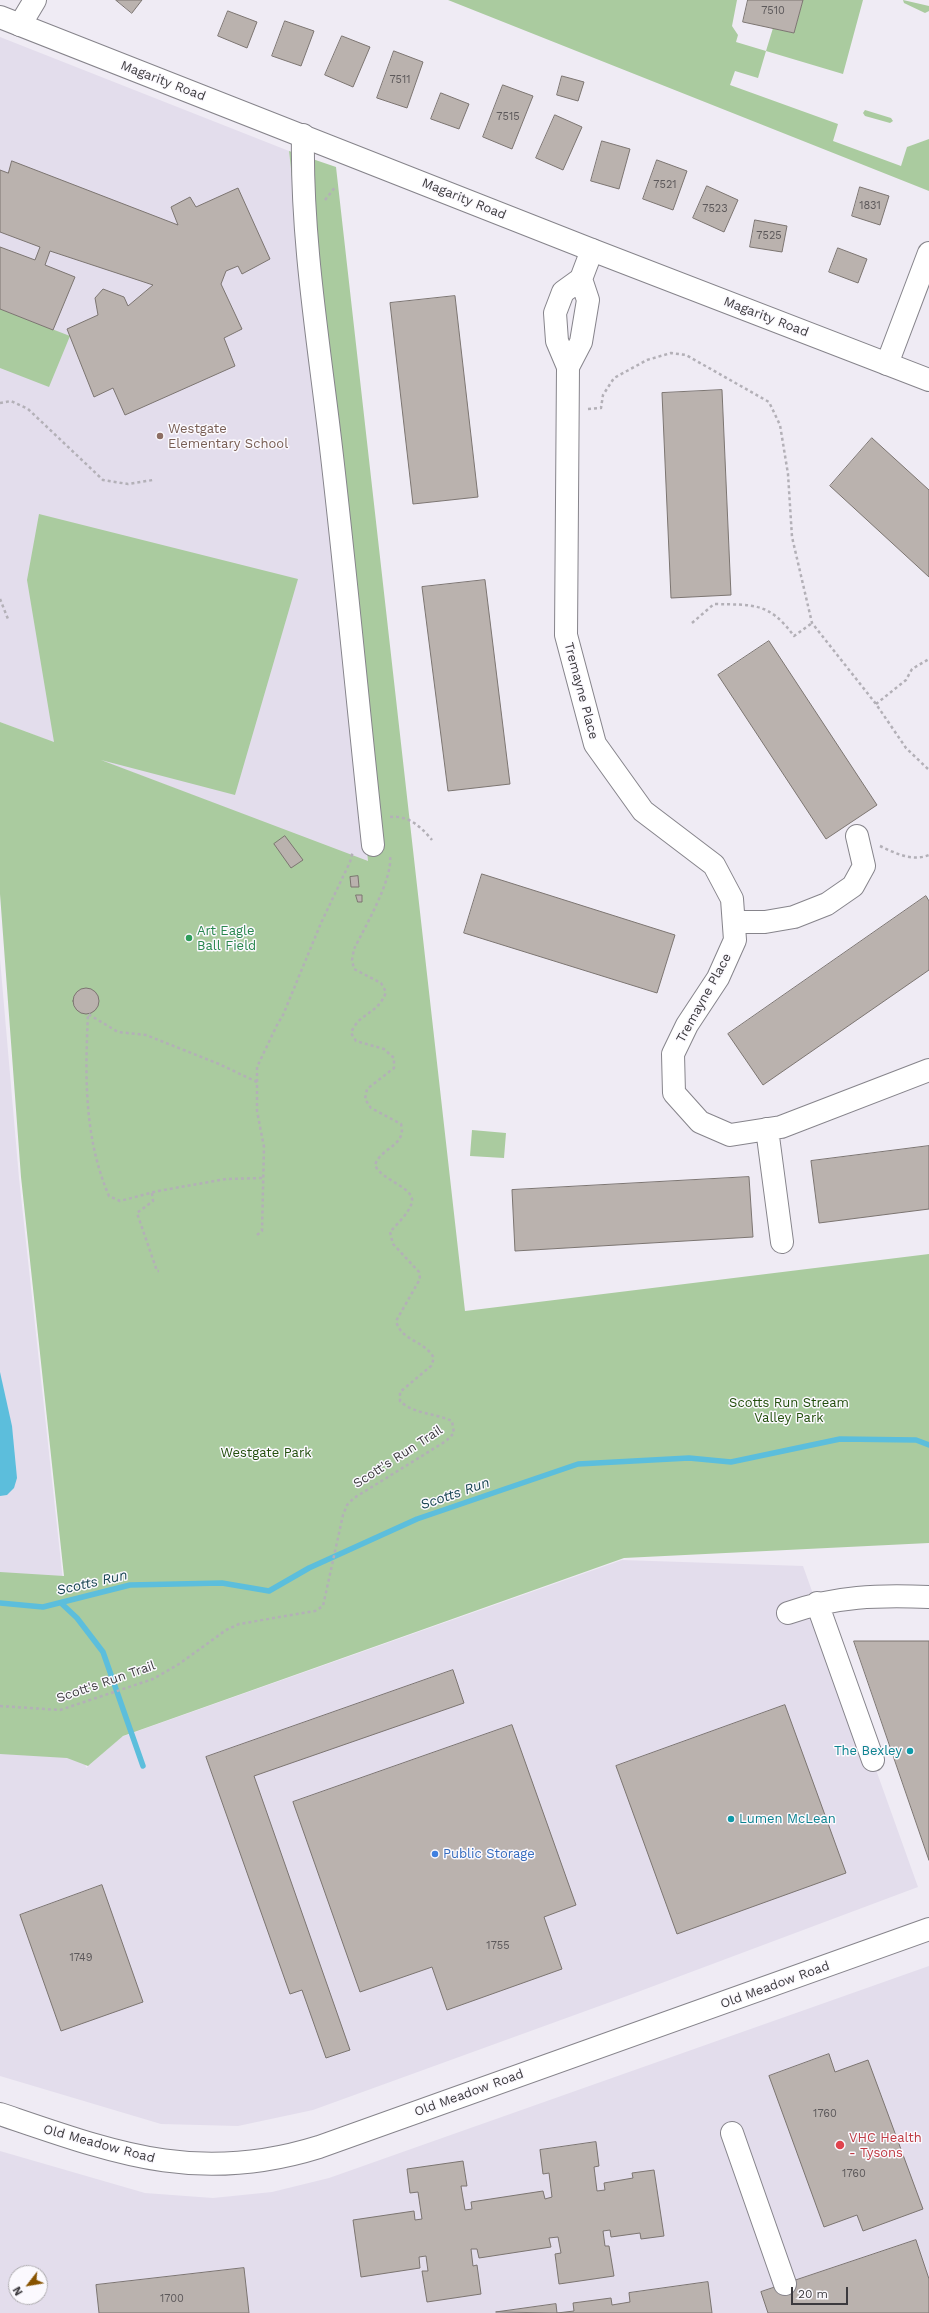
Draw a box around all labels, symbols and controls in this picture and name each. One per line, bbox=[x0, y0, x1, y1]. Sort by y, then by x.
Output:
house number: 7510 bbox=[761, 4, 785, 18]
street label: Magarity Road bbox=[118, 58, 208, 104]
house number: 7511 bbox=[389, 73, 411, 87]
house number: 7515 bbox=[496, 110, 520, 124]
street label: Magarity Road bbox=[419, 175, 509, 223]
house number: 7521 bbox=[653, 178, 677, 192]
house number: 1831 bbox=[859, 199, 881, 213]
house number: 7523 bbox=[702, 202, 728, 216]
house number: 7525 bbox=[756, 229, 782, 243]
street label: Magarity Road bbox=[721, 294, 811, 340]
place label: Westgate Elementary School bbox=[168, 421, 288, 452]
marker: Westgate Elementary School bbox=[155, 431, 165, 441]
street label: Tremayne Place bbox=[561, 641, 601, 741]
place label: Art Eagle Ball Field bbox=[197, 923, 256, 954]
marker: Art Eagle Ball Field bbox=[184, 933, 194, 943]
street label: Tremayne Place bbox=[673, 951, 735, 1045]
park label: Scotts Run Stream Valley Park bbox=[729, 1395, 849, 1426]
street label: Scott's Run Trail bbox=[350, 1422, 446, 1492]
park label: Westgate Park bbox=[220, 1445, 312, 1461]
water label: Scotts Run bbox=[418, 1474, 492, 1514]
water label: Scotts Run bbox=[55, 1567, 129, 1599]
street label: Scott's Run Trail bbox=[55, 1658, 157, 1706]
place label: The Bexley bbox=[834, 1743, 902, 1759]
marker: The Bexley bbox=[905, 1746, 915, 1756]
place label: Lumen McLean bbox=[739, 1811, 836, 1827]
marker: Lumen McLean bbox=[726, 1814, 736, 1824]
place label: Public Storage bbox=[443, 1846, 535, 1862]
marker: Public Storage bbox=[430, 1849, 440, 1859]
house number: 1755 bbox=[486, 1939, 510, 1953]
house number: 1749 bbox=[69, 1951, 93, 1965]
street label: Old Meadow Road bbox=[718, 1958, 832, 2012]
street label: Old Meadow Road bbox=[412, 2066, 526, 2120]
house number: 1760 bbox=[813, 2107, 837, 2121]
street label: Old Meadow Road bbox=[41, 2122, 157, 2166]
place label: VHC Health - Tysons bbox=[849, 2130, 922, 2161]
marker: VHC Health - Tysons bbox=[834, 2139, 846, 2151]
house number: 1760 bbox=[842, 2167, 866, 2181]
north arrow bbox=[8, 2265, 48, 2305]
scale bar bbox=[793, 2279, 850, 2305]
text: N bbox=[10, 2284, 26, 2298]
text: 20 m bbox=[798, 2287, 828, 2301]
house number: 1700 bbox=[160, 2292, 184, 2306]

